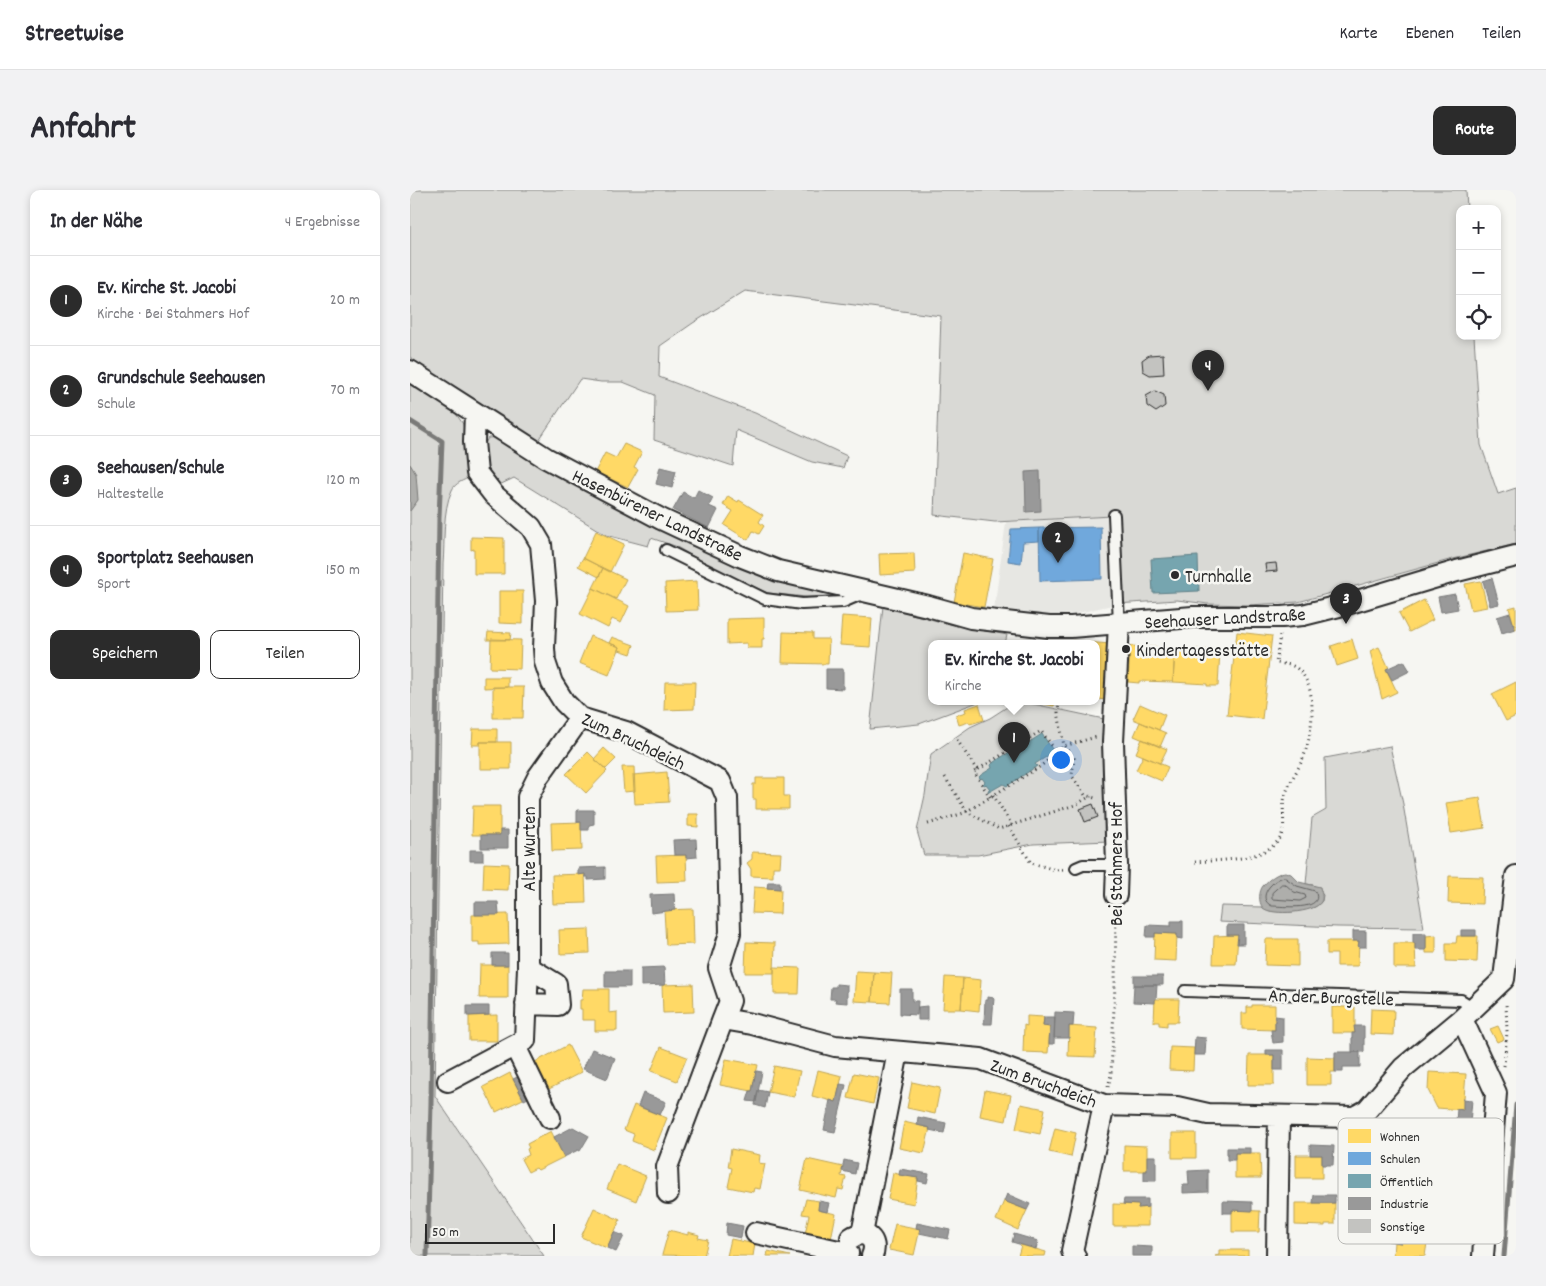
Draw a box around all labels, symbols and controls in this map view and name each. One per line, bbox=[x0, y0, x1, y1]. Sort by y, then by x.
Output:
text: Streetwise bbox=[25, 18, 124, 52]
text: Karte bbox=[1340, 22, 1378, 47]
text: Ebenen bbox=[1406, 22, 1454, 47]
text: Teilen bbox=[1482, 22, 1521, 47]
text: Anfahrt bbox=[30, 105, 136, 155]
button: Route bbox=[1433, 106, 1516, 155]
map controls bbox=[1456, 205, 1501, 340]
button: + bbox=[1456, 205, 1501, 250]
text: In der Nähe bbox=[50, 208, 142, 238]
text: 4 Ergebnisse bbox=[285, 211, 360, 234]
button: − bbox=[1456, 250, 1501, 295]
text: Ev. Kirche St. Jacobi bbox=[97, 276, 236, 303]
text: 1 bbox=[64, 289, 68, 312]
text: 20 m bbox=[330, 289, 360, 312]
button: locate bbox=[1456, 295, 1501, 340]
text: Kirche · Bei Stahmers Hof bbox=[97, 303, 249, 326]
pin: 4 bbox=[1192, 350, 1224, 391]
text: Grundschule Seehausen bbox=[97, 366, 265, 393]
text: 2 bbox=[63, 379, 70, 402]
text: 70 m bbox=[330, 379, 360, 402]
text: Schule bbox=[97, 393, 136, 416]
text: Seehausen/Schule bbox=[97, 456, 224, 483]
street label: Hasenbürener Landstraße bbox=[567, 464, 746, 570]
text: 3 bbox=[62, 469, 70, 492]
text: 120 m bbox=[326, 469, 360, 492]
text: Haltestelle bbox=[97, 483, 164, 506]
pin: 2 bbox=[1042, 522, 1074, 563]
text: Sportplatz Seehausen bbox=[97, 546, 253, 573]
text: 4 bbox=[63, 559, 69, 582]
text: 150 m bbox=[326, 559, 360, 582]
place label: Turnhalle bbox=[1185, 565, 1252, 592]
marker: Turnhalle bbox=[1169, 569, 1181, 581]
text: Sport bbox=[97, 573, 130, 596]
pin: 3 bbox=[1330, 583, 1362, 624]
street label: Seehauser Landstraße bbox=[1144, 603, 1306, 638]
button: Speichern bbox=[50, 630, 200, 679]
button: Teilen bbox=[210, 630, 360, 679]
place label: Kindertagesstätte bbox=[1136, 639, 1269, 666]
popup bbox=[928, 640, 1100, 705]
marker: Kindertagesstätte bbox=[1120, 643, 1132, 655]
text: Ev. Kirche St. Jacobi bbox=[945, 648, 1083, 675]
text: Kirche bbox=[945, 675, 982, 698]
street label: Zum Bruchdeich bbox=[576, 707, 689, 779]
pin: 1 bbox=[998, 722, 1030, 763]
your location bbox=[1048, 747, 1074, 773]
street label: Bei Stahmers Hof bbox=[1105, 801, 1132, 926]
street label: Alte Wurten bbox=[518, 807, 545, 891]
street label: An der Burgstelle bbox=[1268, 984, 1394, 1015]
street label: Zum Bruchdeich bbox=[986, 1054, 1100, 1117]
legend bbox=[1338, 1118, 1504, 1244]
text: Wohnen bbox=[1380, 1128, 1420, 1148]
text: Schulen bbox=[1380, 1150, 1420, 1170]
text: Öffentlich bbox=[1380, 1173, 1433, 1193]
text: Industrie bbox=[1380, 1195, 1428, 1215]
text: Sonstige bbox=[1380, 1218, 1425, 1238]
scale bar bbox=[425, 1221, 555, 1244]
text: 50 m bbox=[432, 1223, 459, 1243]

